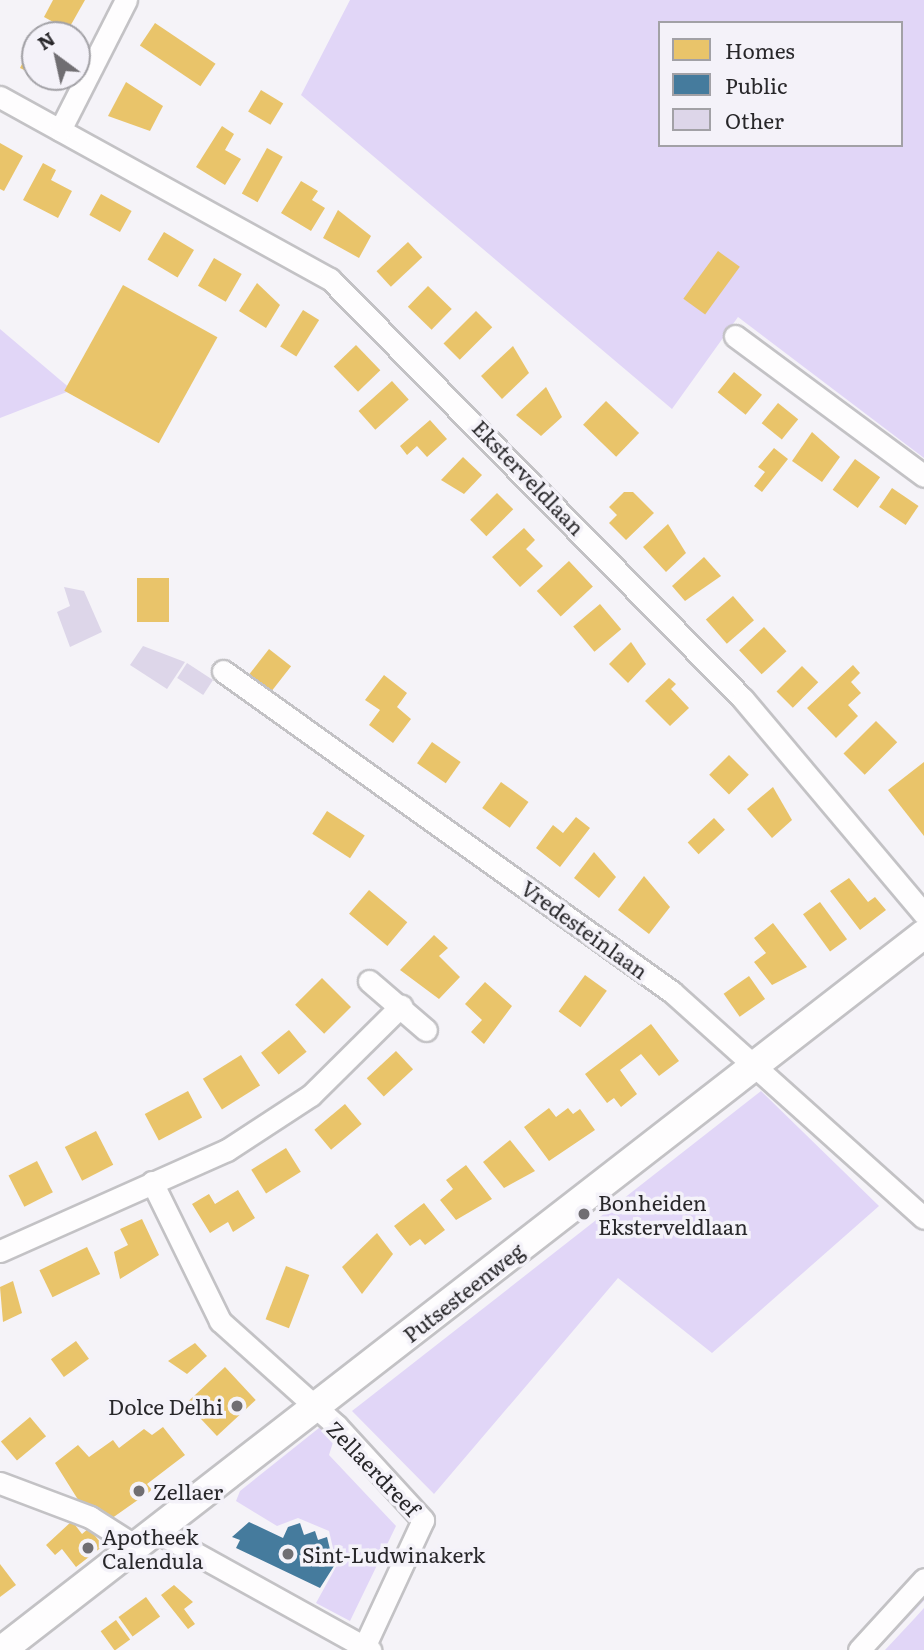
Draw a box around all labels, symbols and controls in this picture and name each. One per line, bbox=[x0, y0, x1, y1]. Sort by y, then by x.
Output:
north arrow bbox=[21, 21, 91, 91]
legend bbox=[658, 21, 903, 147]
text: N bbox=[31, 24, 60, 56]
text: Homes bbox=[725, 34, 795, 65]
text: Public bbox=[725, 69, 787, 100]
text: Other bbox=[725, 104, 784, 135]
street label: Eksterveldlaan bbox=[468, 414, 590, 540]
street label: Vredesteinlaan bbox=[517, 875, 653, 983]
place label: Bonheiden Eksterveldlaan bbox=[598, 1189, 748, 1239]
marker: Bonheiden Eksterveldlaan bbox=[576, 1206, 592, 1222]
street label: Putsesteenweg bbox=[398, 1237, 528, 1347]
place label: Dolce Delhi bbox=[108, 1393, 223, 1419]
marker: Dolce Delhi bbox=[229, 1398, 245, 1414]
street label: Zellaerdreef bbox=[322, 1415, 426, 1521]
place label: Zellaer bbox=[153, 1478, 223, 1504]
marker: Zellaer bbox=[131, 1483, 147, 1499]
place label: Apotheek Calendula bbox=[102, 1523, 203, 1573]
marker: Apotheek Calendula bbox=[80, 1540, 96, 1556]
place label: Sint-Ludwinakerk bbox=[302, 1541, 485, 1567]
marker: Sint-Ludwinakerk bbox=[280, 1546, 296, 1562]

